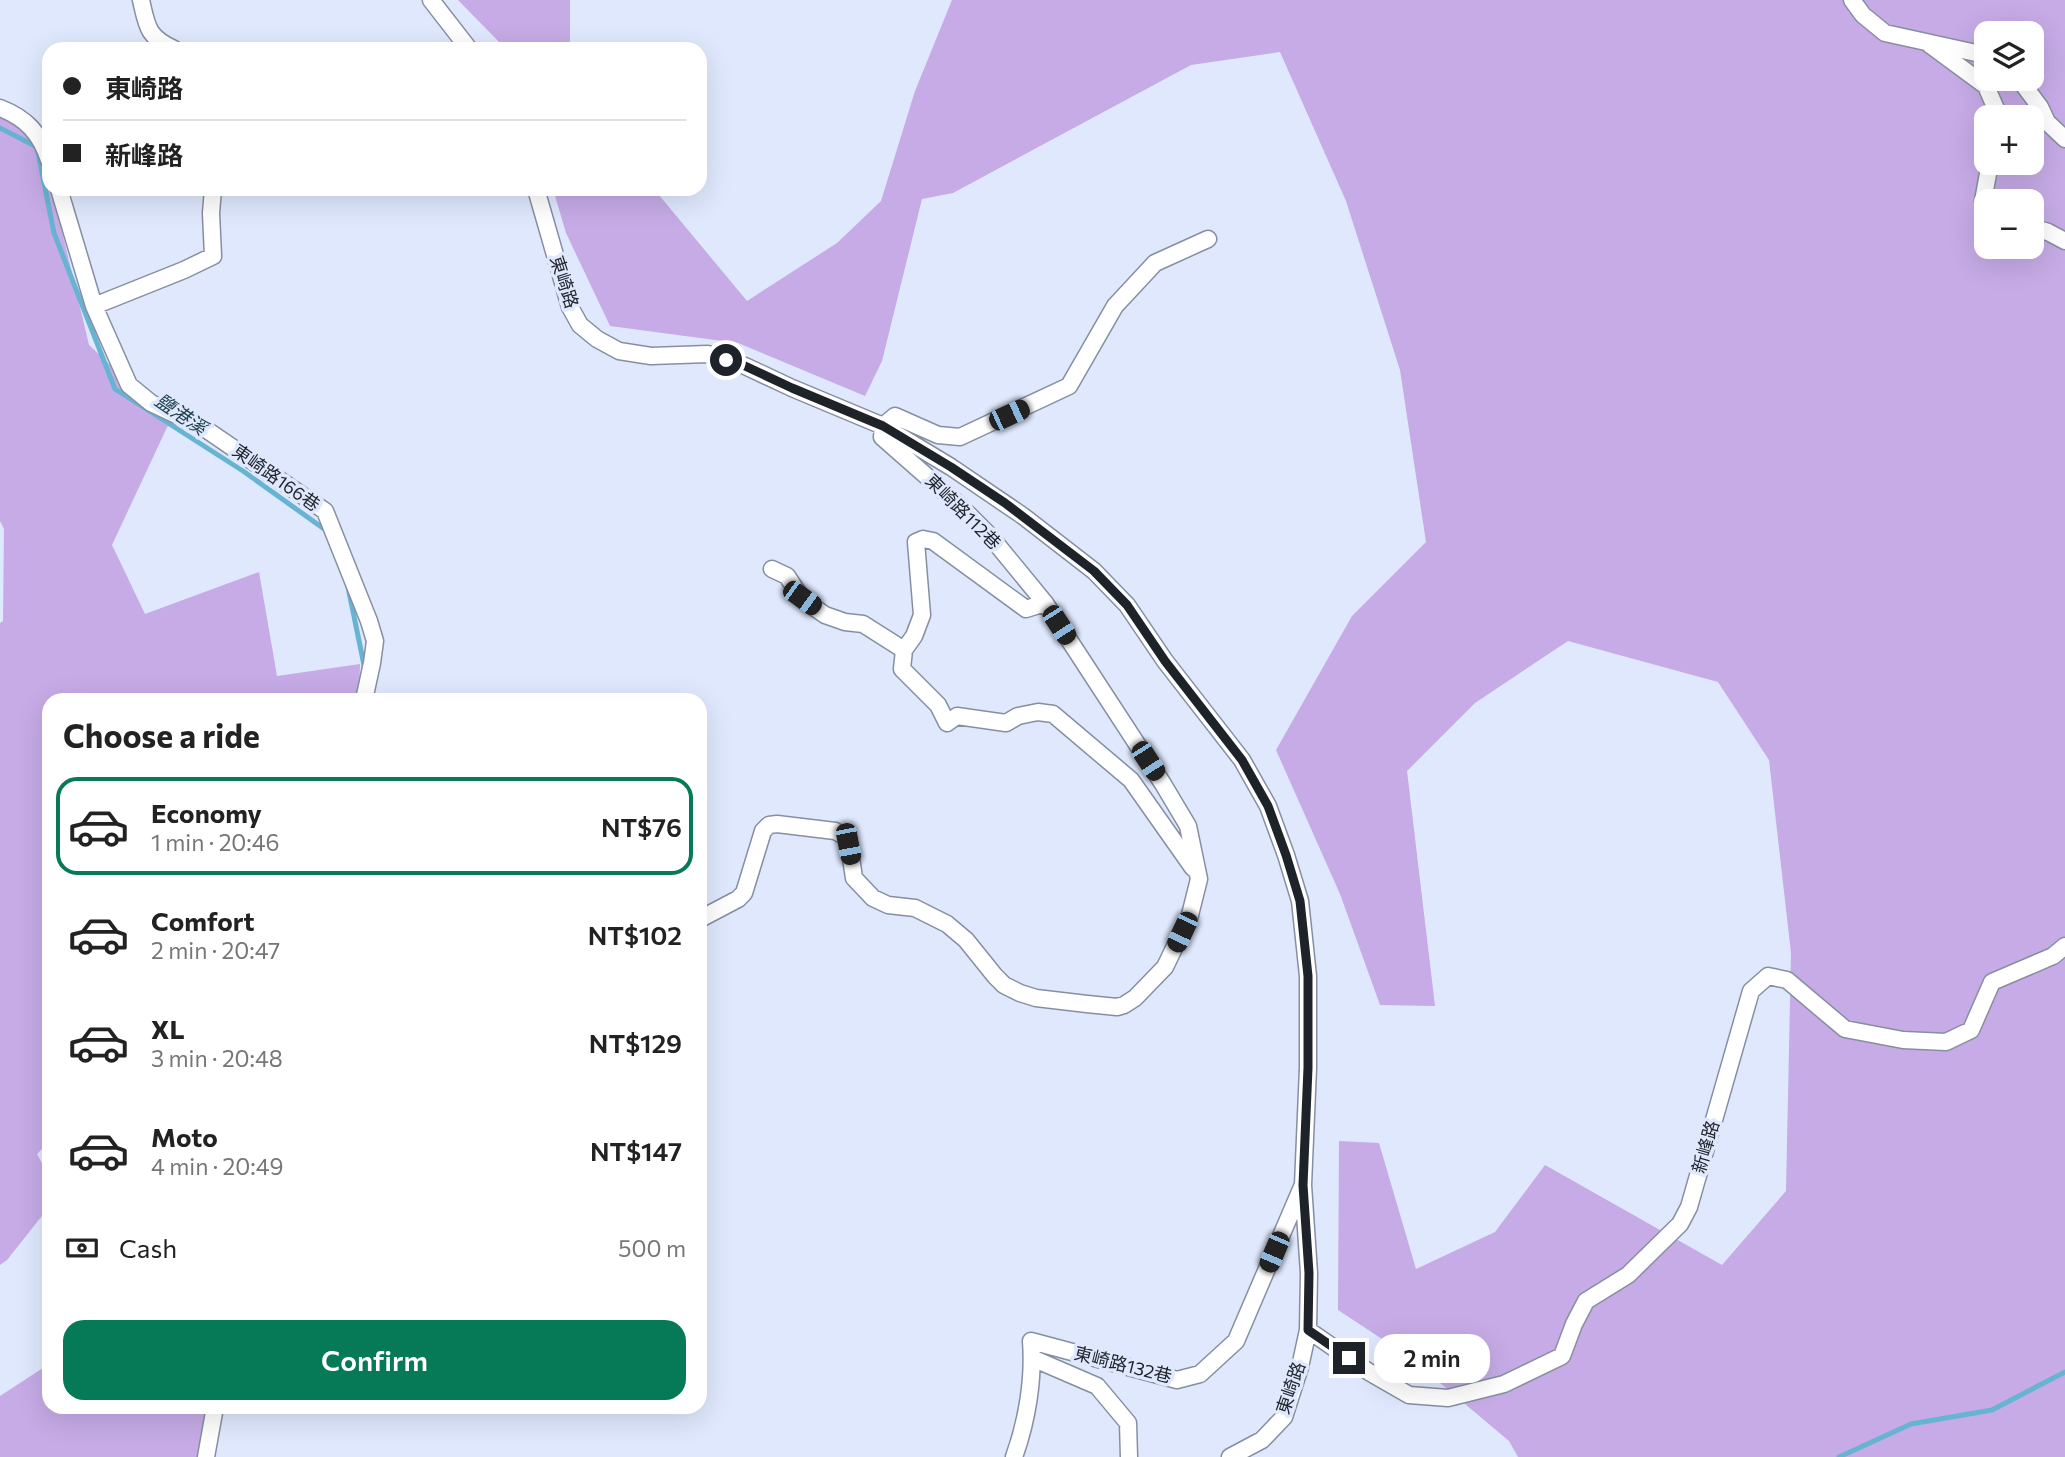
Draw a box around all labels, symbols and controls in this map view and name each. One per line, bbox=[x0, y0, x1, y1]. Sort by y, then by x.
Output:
map controls bbox=[1974, 21, 2044, 259]
button: layers bbox=[1974, 21, 2044, 91]
text: 東崎路 bbox=[105, 72, 183, 103]
button: + bbox=[1974, 105, 2044, 175]
text: 新峰路 bbox=[105, 139, 183, 170]
button: − bbox=[1974, 189, 2044, 259]
street label: 東崎路 bbox=[546, 253, 584, 311]
route start bbox=[710, 344, 742, 376]
water label: 鹽港溪 bbox=[151, 388, 214, 441]
car bbox=[986, 397, 1033, 433]
street label: 東崎路166巷 bbox=[229, 439, 324, 515]
street label: 東崎路112巷 bbox=[922, 469, 1006, 553]
car bbox=[779, 577, 826, 619]
car bbox=[1039, 602, 1080, 648]
text: Choose a ride bbox=[63, 715, 260, 755]
car bbox=[1128, 738, 1169, 784]
icon: car bbox=[67, 795, 130, 858]
text: Economy bbox=[151, 797, 262, 828]
text: NT$76 bbox=[601, 811, 682, 842]
car bbox=[834, 821, 863, 867]
text: 1 min · 20:46 bbox=[151, 828, 280, 856]
icon: car bbox=[67, 903, 130, 966]
text: Comfort bbox=[151, 905, 254, 936]
car bbox=[1164, 909, 1201, 955]
text: NT$102 bbox=[588, 919, 682, 950]
text: 2 min · 20:47 bbox=[151, 936, 280, 964]
icon: car bbox=[67, 1011, 130, 1074]
text: XL bbox=[151, 1013, 185, 1044]
text: NT$129 bbox=[589, 1027, 682, 1058]
text: 3 min · 20:48 bbox=[151, 1044, 283, 1072]
street label: 新峰路 bbox=[1687, 1118, 1723, 1176]
icon: car bbox=[67, 1119, 130, 1182]
text: Moto bbox=[151, 1121, 218, 1152]
text: NT$147 bbox=[590, 1135, 682, 1166]
text: 4 min · 20:49 bbox=[151, 1152, 284, 1180]
icon: cash bbox=[63, 1229, 101, 1267]
car bbox=[1257, 1229, 1292, 1275]
text: Cash bbox=[119, 1232, 177, 1263]
text: 500 m bbox=[618, 1234, 686, 1262]
button: Confirm bbox=[63, 1320, 686, 1400]
callout: 2 min bbox=[1374, 1334, 1489, 1382]
street label: 東崎路132巷 bbox=[1072, 1341, 1174, 1387]
route end bbox=[1333, 1342, 1365, 1374]
text: 2 min bbox=[1404, 1344, 1460, 1372]
street label: 東崎路 bbox=[1271, 1359, 1309, 1417]

